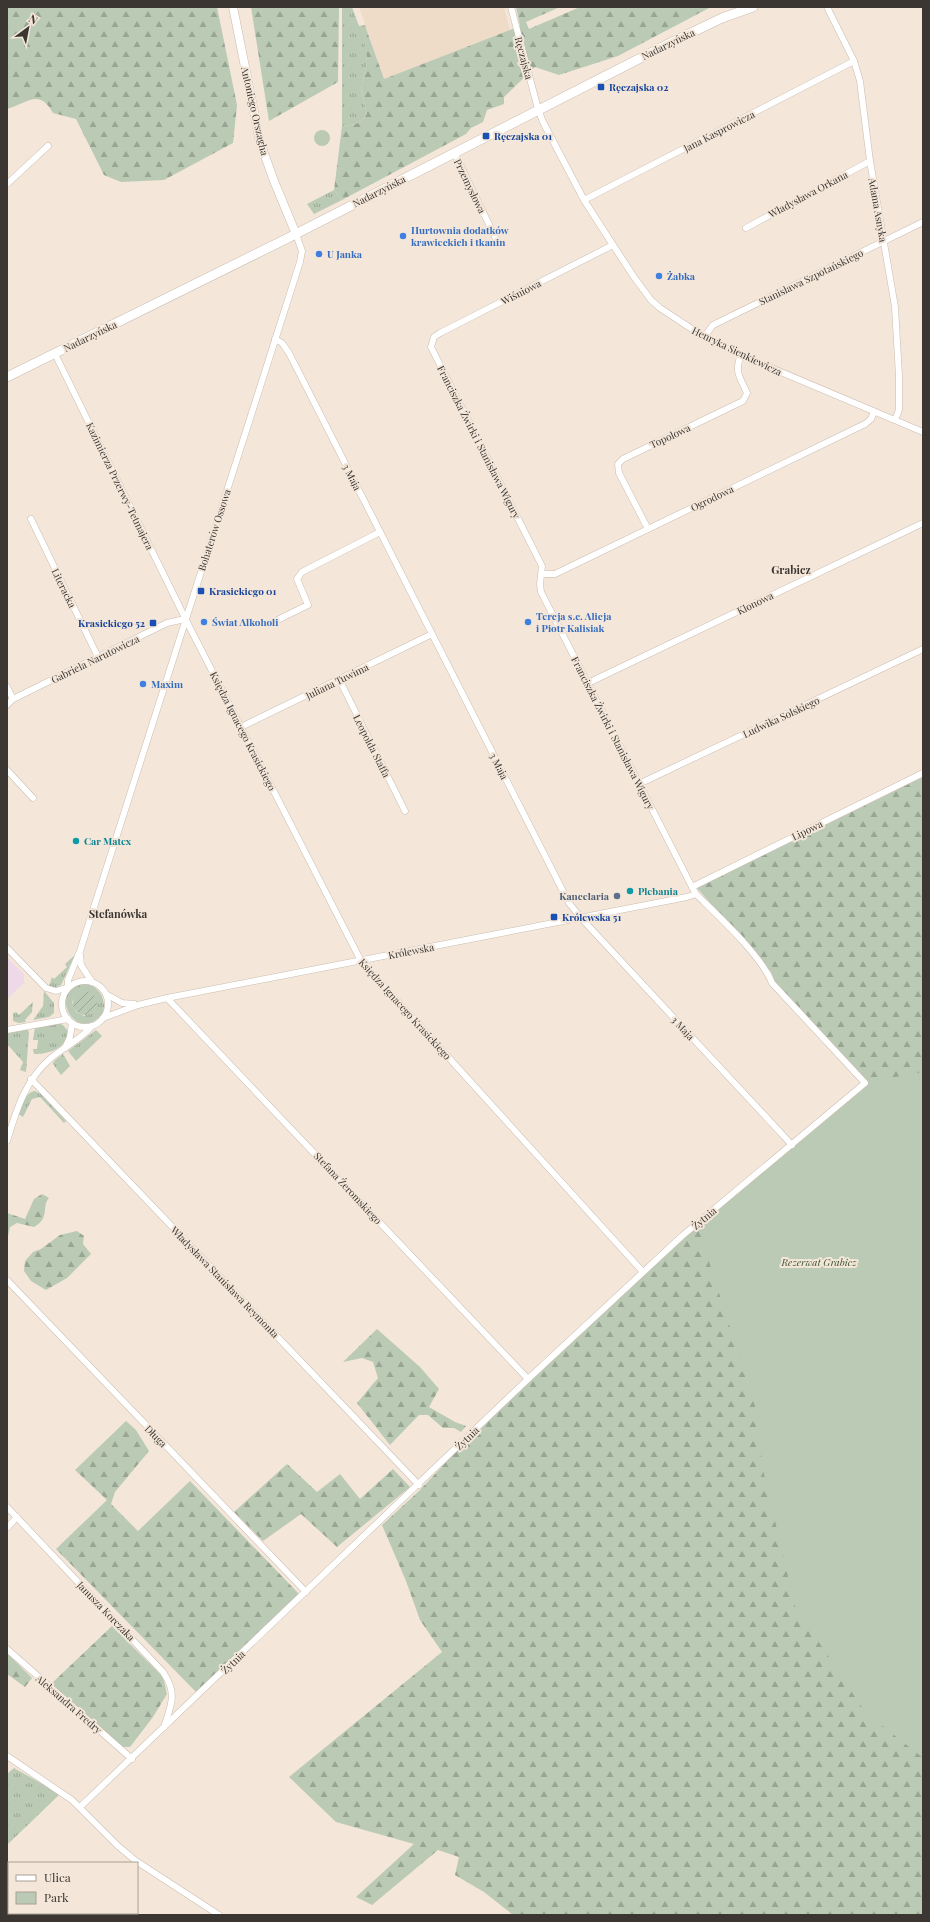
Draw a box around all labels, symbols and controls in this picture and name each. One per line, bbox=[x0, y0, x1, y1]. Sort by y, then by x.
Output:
north arrow bbox=[8, 8, 48, 48]
text: N bbox=[26, 11, 41, 28]
street label: Nadarzyńska bbox=[639, 25, 697, 63]
street label: Ręczajska bbox=[512, 35, 536, 81]
street label: Antoniego Orszagha bbox=[238, 64, 272, 157]
place label: Ręczajska 02 bbox=[609, 80, 668, 94]
marker: Ręczajska 02 bbox=[596, 82, 606, 92]
street label: Jana Kasprowicza bbox=[680, 107, 757, 155]
place label: Ręczajska 01 bbox=[494, 129, 552, 143]
marker: Ręczajska 01 bbox=[481, 131, 491, 141]
street label: Przemysłowa bbox=[451, 156, 489, 216]
street label: Władysława Orkana bbox=[765, 167, 850, 221]
street label: Nadarzyńska bbox=[350, 172, 408, 210]
street label: Adama Asnyka bbox=[865, 176, 891, 243]
place label: Hurtownia dodatków krawieckich i tkanin bbox=[411, 223, 509, 249]
marker: Hurtownia dodatków krawieckich i tkanin bbox=[398, 231, 408, 241]
street label: Stanisława Szpotańskiego bbox=[756, 245, 866, 308]
place label: U Janka bbox=[327, 247, 363, 261]
marker: U Janka bbox=[314, 249, 324, 259]
place label: Żabka bbox=[667, 269, 696, 283]
marker: Żabka bbox=[654, 271, 664, 281]
street label: Wiśniowa bbox=[498, 276, 543, 308]
street label: Nadarzyńska bbox=[61, 317, 119, 355]
street label: Henryka Sienkiewicza bbox=[690, 323, 784, 379]
street label: Franciszka Żwirki i Stanisława Wigury bbox=[434, 363, 524, 521]
street label: Kazimierza Przerwy-Tetmajera bbox=[83, 420, 157, 552]
street label: Topolowa bbox=[647, 421, 693, 451]
street label: 3 Maja bbox=[339, 461, 365, 493]
street label: Ogrodowa bbox=[688, 482, 736, 514]
street label: Bohaterów Ossowa bbox=[194, 487, 234, 573]
district label: Grabicz bbox=[771, 562, 811, 577]
street label: Literacka bbox=[48, 566, 80, 610]
place label: Krasickiego 01 bbox=[209, 584, 277, 598]
marker: Krasickiego 01 bbox=[196, 586, 206, 596]
street label: Klonowa bbox=[734, 588, 776, 618]
place label: Tercja s.c. Alicja i Piotr Kalisiak bbox=[536, 609, 612, 635]
place label: Świat Alkoholi bbox=[212, 615, 278, 629]
place label: Krasickiego 52 bbox=[78, 616, 145, 630]
marker: Świat Alkoholi bbox=[199, 617, 209, 627]
marker: Tercja s.c. Alicja i Piotr Kalisiak bbox=[523, 617, 533, 627]
marker: Krasickiego 52 bbox=[148, 618, 158, 628]
street label: Gabriela Narutowicza bbox=[49, 632, 141, 686]
street label: Franciszka Żwirki i Stanisława Wigury bbox=[568, 654, 658, 812]
street label: Juliana Tuwima bbox=[302, 660, 371, 703]
street label: Księdza Ignacego Krasickiego bbox=[207, 669, 279, 793]
place label: Maxim bbox=[151, 677, 183, 691]
marker: Maxim bbox=[138, 679, 148, 689]
street label: Ludwika Solskiego bbox=[740, 693, 822, 741]
street label: Leopolda Staffa bbox=[350, 712, 394, 780]
street label: 3 Maja bbox=[486, 750, 512, 782]
street label: Lipowa bbox=[789, 817, 825, 843]
place label: Car Matex bbox=[84, 834, 132, 848]
marker: Car Matex bbox=[71, 836, 81, 846]
place label: Plebania bbox=[638, 884, 679, 898]
marker: Plebania bbox=[625, 886, 635, 896]
place label: Kancelaria bbox=[559, 889, 610, 903]
marker: Kancelaria bbox=[612, 891, 622, 901]
district label: Stefanówka bbox=[89, 906, 148, 921]
place label: Królewska 51 bbox=[562, 910, 621, 924]
marker: Królewska 51 bbox=[549, 912, 559, 922]
street label: Królewska bbox=[387, 940, 435, 962]
street label: Księdza Ignacego Krasickiego bbox=[356, 955, 455, 1063]
street label: 3 Maja bbox=[668, 1013, 698, 1043]
street label: Stefana Żeromskiego bbox=[311, 1149, 385, 1227]
street label: Żytnia bbox=[689, 1204, 719, 1232]
street label: Władysława Stanisława Reymonta bbox=[167, 1222, 282, 1341]
park label: Rezerwat Grabicz bbox=[780, 1255, 857, 1269]
street label: Długa bbox=[142, 1422, 170, 1450]
street label: Żytnia bbox=[452, 1423, 482, 1453]
street label: Janusza Korczaka bbox=[73, 1577, 138, 1644]
street label: Żytnia bbox=[218, 1647, 248, 1677]
street label: Aleksandra Fredry bbox=[32, 1671, 105, 1736]
legend bbox=[8, 1862, 138, 1914]
text: Ulica bbox=[44, 1869, 71, 1885]
text: Park bbox=[44, 1889, 69, 1905]

